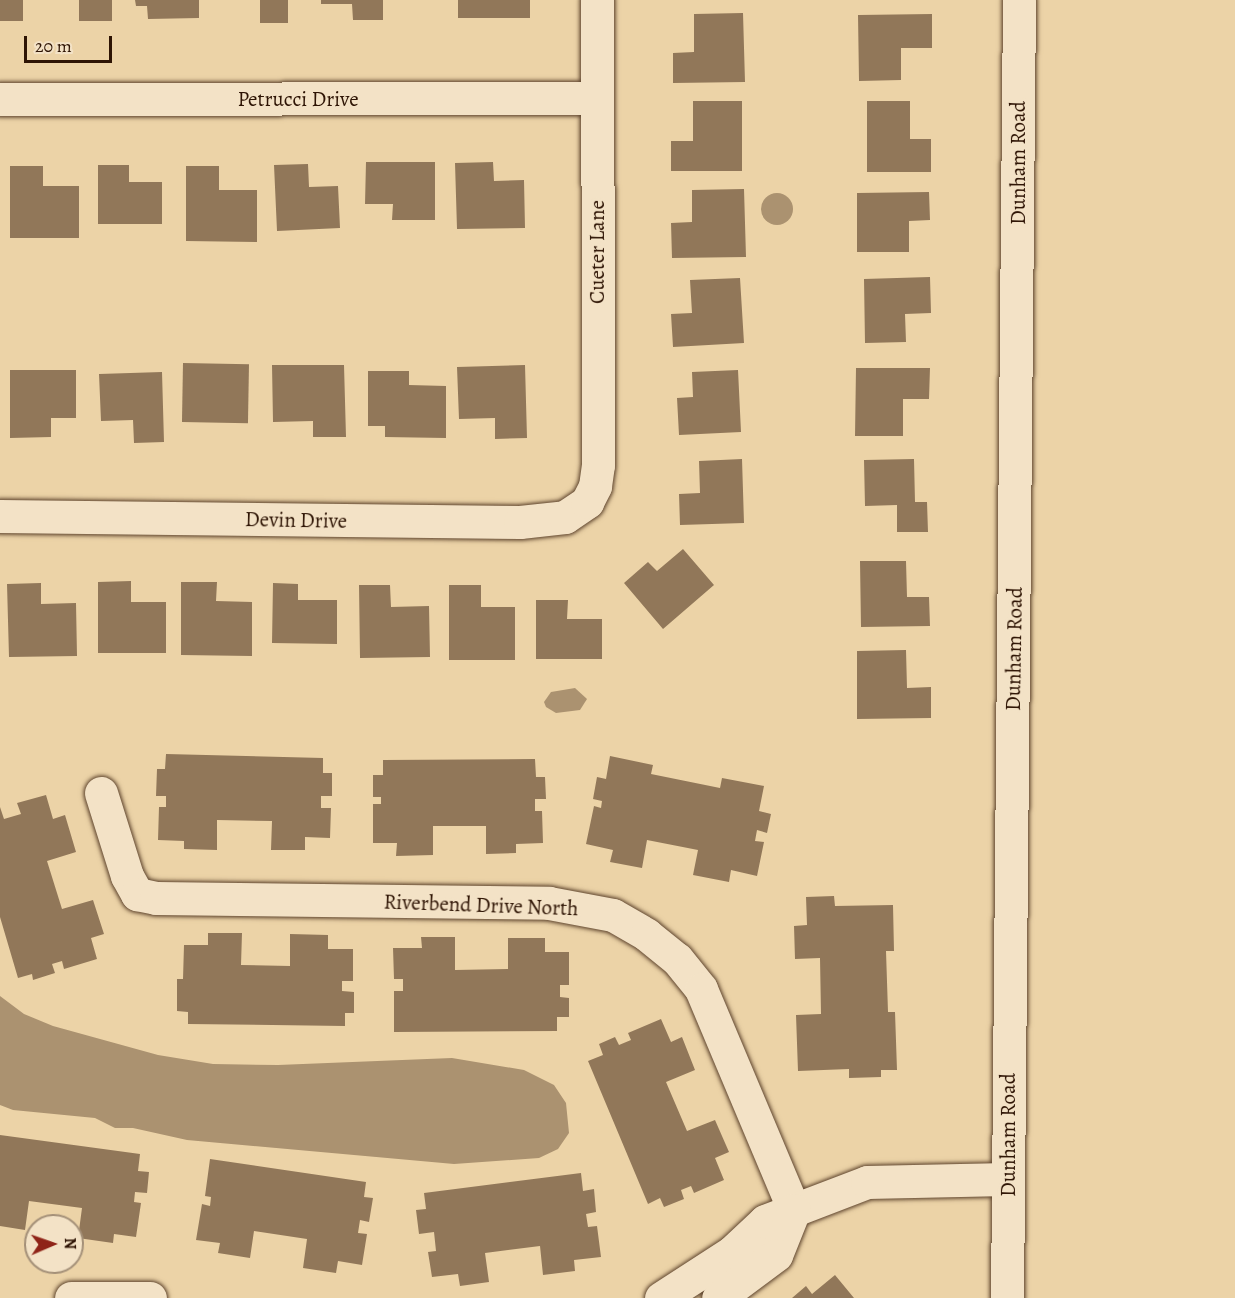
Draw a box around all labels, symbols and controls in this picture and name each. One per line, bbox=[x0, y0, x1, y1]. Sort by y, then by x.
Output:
scale bar bbox=[27, 24, 116, 62]
text: 20 m bbox=[35, 34, 72, 58]
street label: Petrucci Drive bbox=[237, 86, 359, 112]
street label: Dunham Road bbox=[1005, 101, 1031, 225]
street label: Cueter Lane bbox=[584, 200, 610, 304]
street label: Devin Drive bbox=[245, 507, 347, 533]
street label: Dunham Road bbox=[1000, 587, 1028, 711]
street label: Riverbend Drive North bbox=[383, 889, 579, 921]
street label: Dunham Road bbox=[995, 1073, 1021, 1197]
north arrow bbox=[24, 1214, 84, 1274]
text: N bbox=[59, 1237, 81, 1250]

